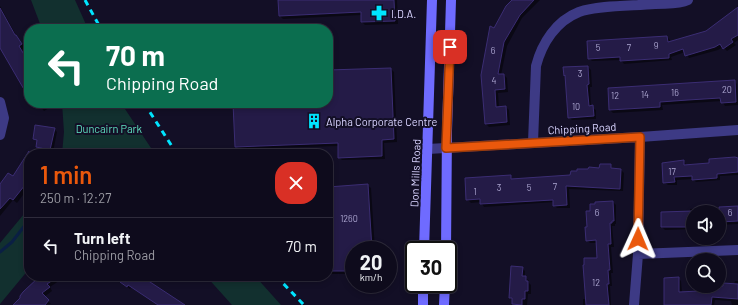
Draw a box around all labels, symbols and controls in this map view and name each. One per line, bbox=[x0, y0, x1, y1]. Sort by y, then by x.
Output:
pharmacy icon: I.D.A. bbox=[370, 4, 388, 22]
place label: I.D.A. bbox=[391, 7, 416, 20]
pin bbox=[433, 30, 467, 64]
icon: arrive bbox=[439, 36, 461, 58]
text: 70 m bbox=[106, 38, 165, 72]
icon: left bbox=[40, 40, 92, 92]
house number: 9 bbox=[654, 40, 659, 51]
house number: 5 bbox=[596, 42, 601, 53]
house number: 7 bbox=[627, 42, 632, 53]
house number: 6 bbox=[491, 45, 496, 56]
house number: 3 bbox=[578, 68, 583, 79]
text: Chipping Road bbox=[106, 72, 218, 94]
house number: 4 bbox=[492, 75, 497, 86]
house number: 20 bbox=[722, 84, 732, 95]
house number: 16 bbox=[671, 87, 679, 98]
house number: 14 bbox=[641, 89, 649, 100]
house number: 12 bbox=[611, 90, 619, 101]
house number: 10 bbox=[572, 101, 580, 112]
building icon: Alpha Corporate Centre bbox=[305, 112, 323, 130]
place label: Alpha Corporate Centre bbox=[326, 115, 438, 128]
street label: Chipping Road bbox=[547, 120, 617, 136]
park label: Duncairn Park bbox=[76, 122, 143, 135]
street label: Don Mills Road bbox=[407, 139, 423, 207]
text: 1 min bbox=[40, 160, 92, 189]
button: close bbox=[275, 162, 317, 204]
house number: 17 bbox=[668, 166, 676, 177]
house number: 7 bbox=[553, 181, 558, 192]
house number: 3 bbox=[497, 182, 502, 193]
house number: 5 bbox=[527, 182, 532, 193]
house number: 1 bbox=[473, 186, 477, 197]
text: 250 m · 12:27 bbox=[40, 190, 111, 206]
map controls bbox=[686, 205, 726, 293]
button: sound bbox=[686, 205, 726, 245]
house number: 6 bbox=[595, 207, 600, 218]
house number: 6 bbox=[728, 207, 733, 218]
house number: 1260 bbox=[340, 213, 358, 224]
position arrow bbox=[617, 218, 659, 260]
text: Turn left bbox=[74, 229, 130, 247]
icon: left bbox=[40, 235, 62, 257]
text: 70 m bbox=[286, 237, 317, 255]
speed limit sign: 30 bbox=[405, 241, 457, 293]
text: Chipping Road bbox=[74, 247, 155, 263]
text: 20 bbox=[360, 250, 382, 274]
button: search bbox=[686, 253, 726, 293]
text: km/h bbox=[360, 271, 382, 283]
house number: 12 bbox=[592, 277, 600, 288]

